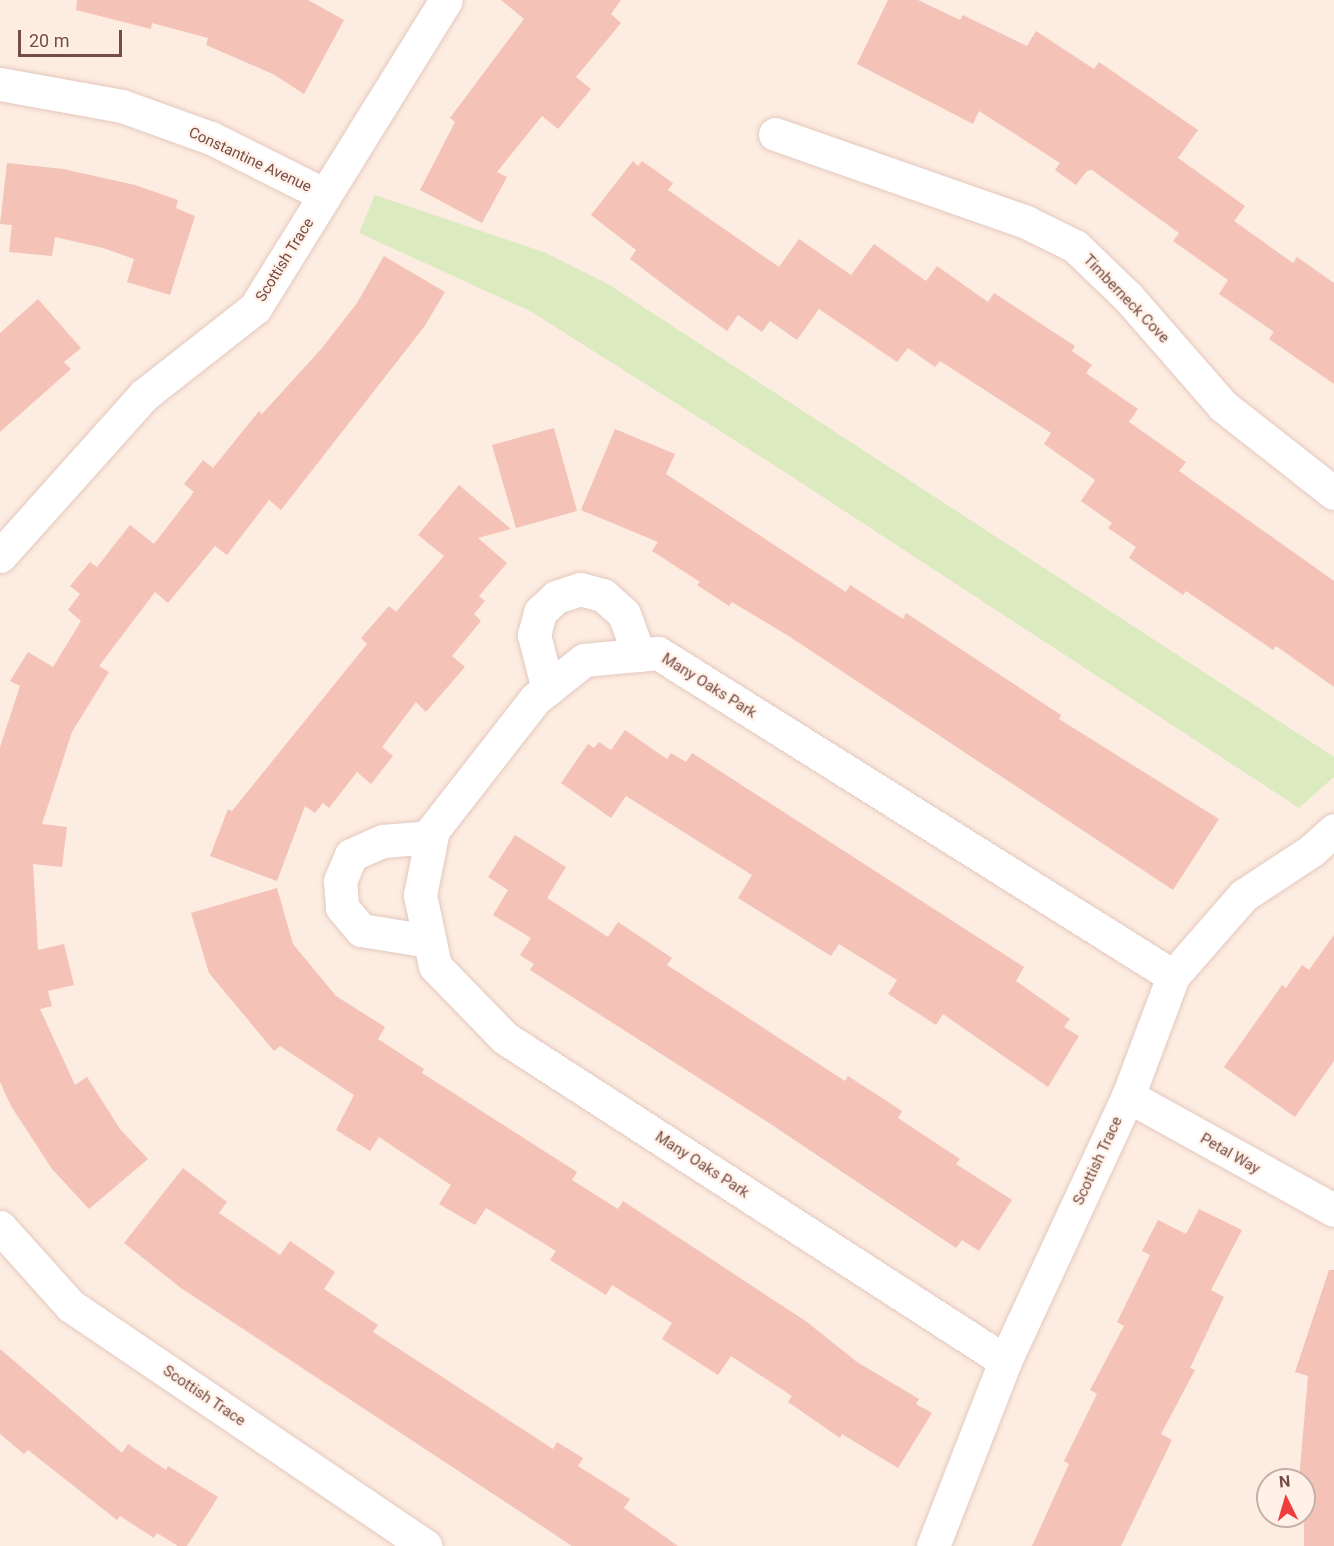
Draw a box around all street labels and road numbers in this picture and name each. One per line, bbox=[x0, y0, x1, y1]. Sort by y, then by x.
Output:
street label: Constantine Avenue bbox=[186, 124, 314, 196]
street label: Scottish Trace bbox=[252, 215, 318, 305]
street label: Timberneck Cove bbox=[1079, 251, 1173, 347]
street label: Many Oaks Park bbox=[658, 650, 760, 722]
street label: Scottish Trace bbox=[1070, 1114, 1126, 1208]
street label: Many Oaks Park bbox=[652, 1128, 752, 1202]
street label: Petal Way bbox=[1197, 1130, 1263, 1178]
street label: Scottish Trace bbox=[159, 1362, 249, 1430]

